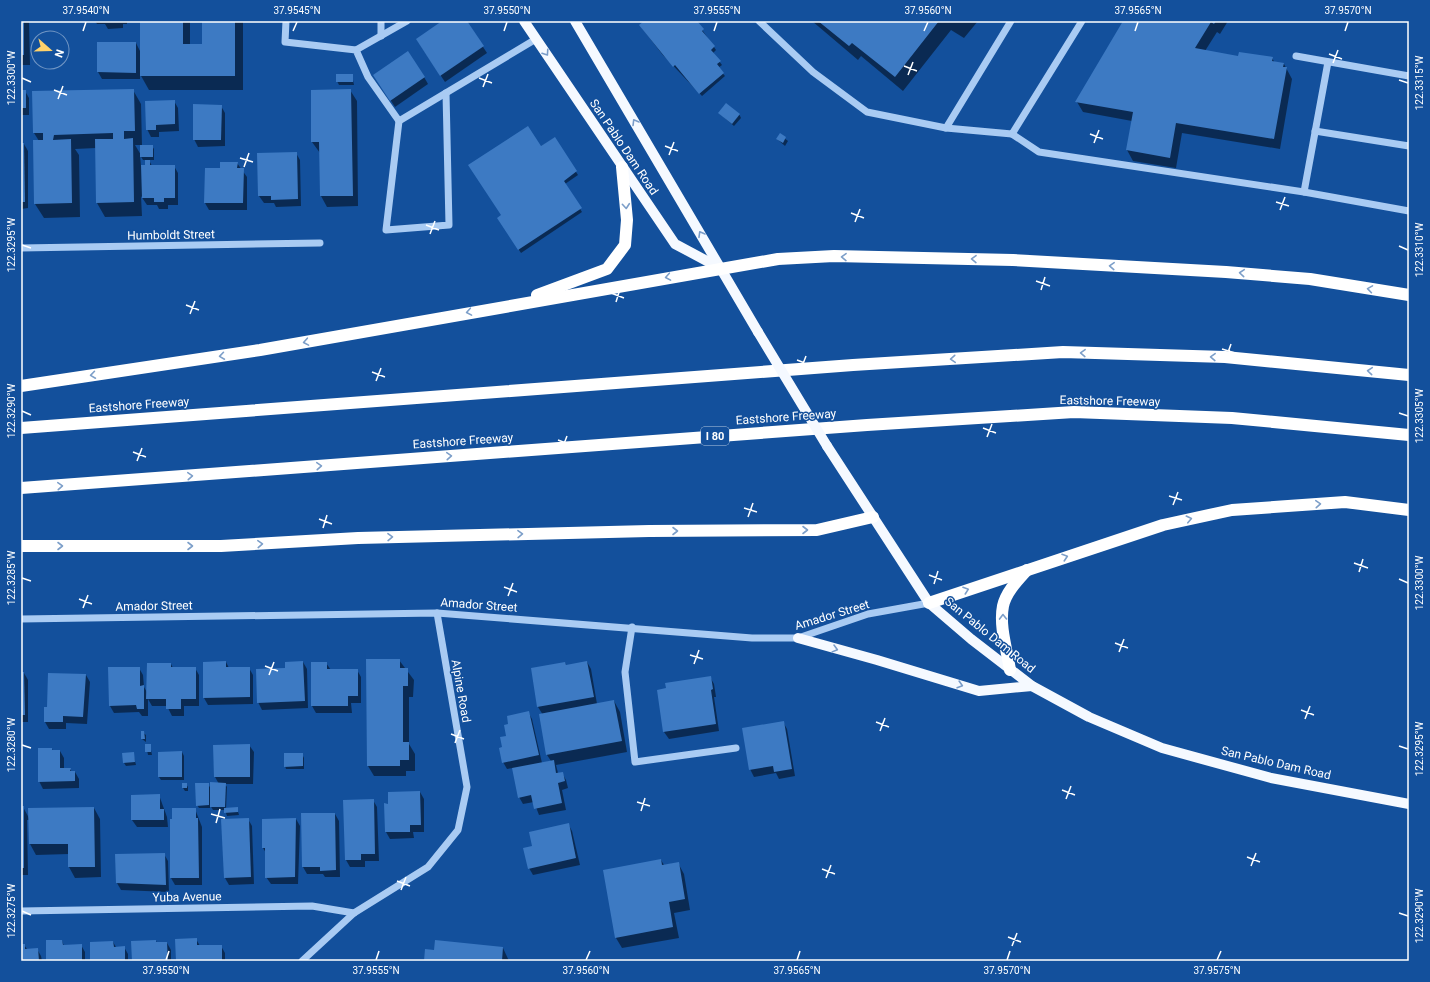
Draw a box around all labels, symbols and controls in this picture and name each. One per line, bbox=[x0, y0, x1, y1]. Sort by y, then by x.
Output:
text: 37.9540°N bbox=[62, 5, 110, 16]
text: 37.9545°N bbox=[273, 5, 321, 16]
text: 37.9550°N bbox=[483, 5, 531, 16]
text: 37.9555°N bbox=[693, 5, 741, 16]
text: 37.9560°N bbox=[904, 5, 952, 16]
text: 37.9565°N bbox=[1114, 5, 1162, 16]
text: 37.9570°N bbox=[1324, 5, 1372, 16]
north arrow bbox=[30, 30, 70, 70]
text: N bbox=[51, 47, 66, 59]
one-way arrow bbox=[541, 49, 548, 56]
text: 122.3300°W bbox=[6, 51, 17, 105]
text: 122.3315°W bbox=[1414, 56, 1425, 110]
street label: San Pablo Dam Road bbox=[587, 97, 661, 197]
one-way arrow bbox=[632, 119, 639, 126]
one-way arrow bbox=[621, 203, 630, 209]
text: 122.3295°W bbox=[6, 218, 17, 272]
text: 122.3310°W bbox=[1414, 223, 1425, 277]
street label: Humboldt Street bbox=[127, 227, 215, 243]
one-way arrow bbox=[698, 231, 705, 238]
one-way arrow bbox=[841, 253, 847, 261]
one-way arrow bbox=[971, 255, 977, 264]
one-way arrow bbox=[1109, 261, 1115, 270]
one-way arrow bbox=[1238, 269, 1245, 278]
one-way arrow bbox=[665, 272, 671, 281]
one-way arrow bbox=[1367, 285, 1374, 294]
one-way arrow bbox=[465, 308, 472, 316]
one-way arrow bbox=[303, 337, 309, 346]
one-way arrow bbox=[1080, 349, 1086, 357]
one-way arrow bbox=[219, 351, 225, 360]
one-way arrow bbox=[1210, 352, 1216, 361]
one-way arrow bbox=[950, 355, 956, 364]
one-way arrow bbox=[1367, 366, 1373, 375]
one-way arrow bbox=[90, 370, 96, 379]
text: 122.3290°W bbox=[6, 384, 17, 438]
text: 122.3305°W bbox=[1414, 389, 1425, 443]
street label: Eastshore Freeway bbox=[1060, 393, 1161, 409]
street label: Eastshore Freeway bbox=[88, 394, 190, 415]
street label: Eastshore Freeway bbox=[735, 406, 837, 427]
road number: I 80 bbox=[701, 427, 729, 445]
street label: Eastshore Freeway bbox=[412, 430, 514, 451]
one-way arrow bbox=[446, 452, 452, 461]
one-way arrow bbox=[316, 462, 322, 471]
one-way arrow bbox=[187, 471, 193, 480]
one-way arrow bbox=[57, 481, 63, 490]
one-way arrow bbox=[1315, 500, 1321, 509]
one-way arrow bbox=[1186, 516, 1192, 524]
one-way arrow bbox=[802, 526, 808, 534]
one-way arrow bbox=[672, 527, 678, 535]
one-way arrow bbox=[517, 530, 523, 538]
one-way arrow bbox=[387, 533, 393, 541]
one-way arrow bbox=[257, 539, 263, 548]
one-way arrow bbox=[57, 542, 63, 550]
one-way arrow bbox=[187, 542, 193, 550]
text: 122.3285°W bbox=[6, 551, 17, 605]
one-way arrow bbox=[1061, 553, 1068, 561]
text: 122.3300°W bbox=[1414, 556, 1425, 610]
one-way arrow bbox=[962, 586, 969, 595]
street label: San Pablo Dam Road bbox=[942, 594, 1038, 676]
street label: Amador Street bbox=[440, 595, 518, 615]
street label: Amador Street bbox=[793, 597, 871, 633]
street label: Amador Street bbox=[115, 598, 193, 614]
one-way arrow bbox=[999, 614, 1007, 620]
one-way arrow bbox=[832, 644, 839, 652]
street label: Alpine Road bbox=[449, 658, 473, 724]
one-way arrow bbox=[956, 680, 963, 689]
text: 122.3280°W bbox=[6, 718, 17, 772]
text: 122.3295°W bbox=[1414, 722, 1425, 776]
street label: San Pablo Dam Road bbox=[1220, 744, 1332, 782]
text: 122.3275°W bbox=[6, 884, 17, 938]
street label: Yuba Avenue bbox=[152, 889, 222, 905]
text: 122.3290°W bbox=[1414, 889, 1425, 943]
text: 37.9550°N bbox=[142, 965, 190, 976]
text: 37.9555°N bbox=[352, 965, 400, 976]
text: 37.9560°N bbox=[562, 965, 610, 976]
text: 37.9565°N bbox=[773, 965, 821, 976]
text: 37.9570°N bbox=[983, 965, 1031, 976]
text: 37.9575°N bbox=[1193, 965, 1241, 976]

